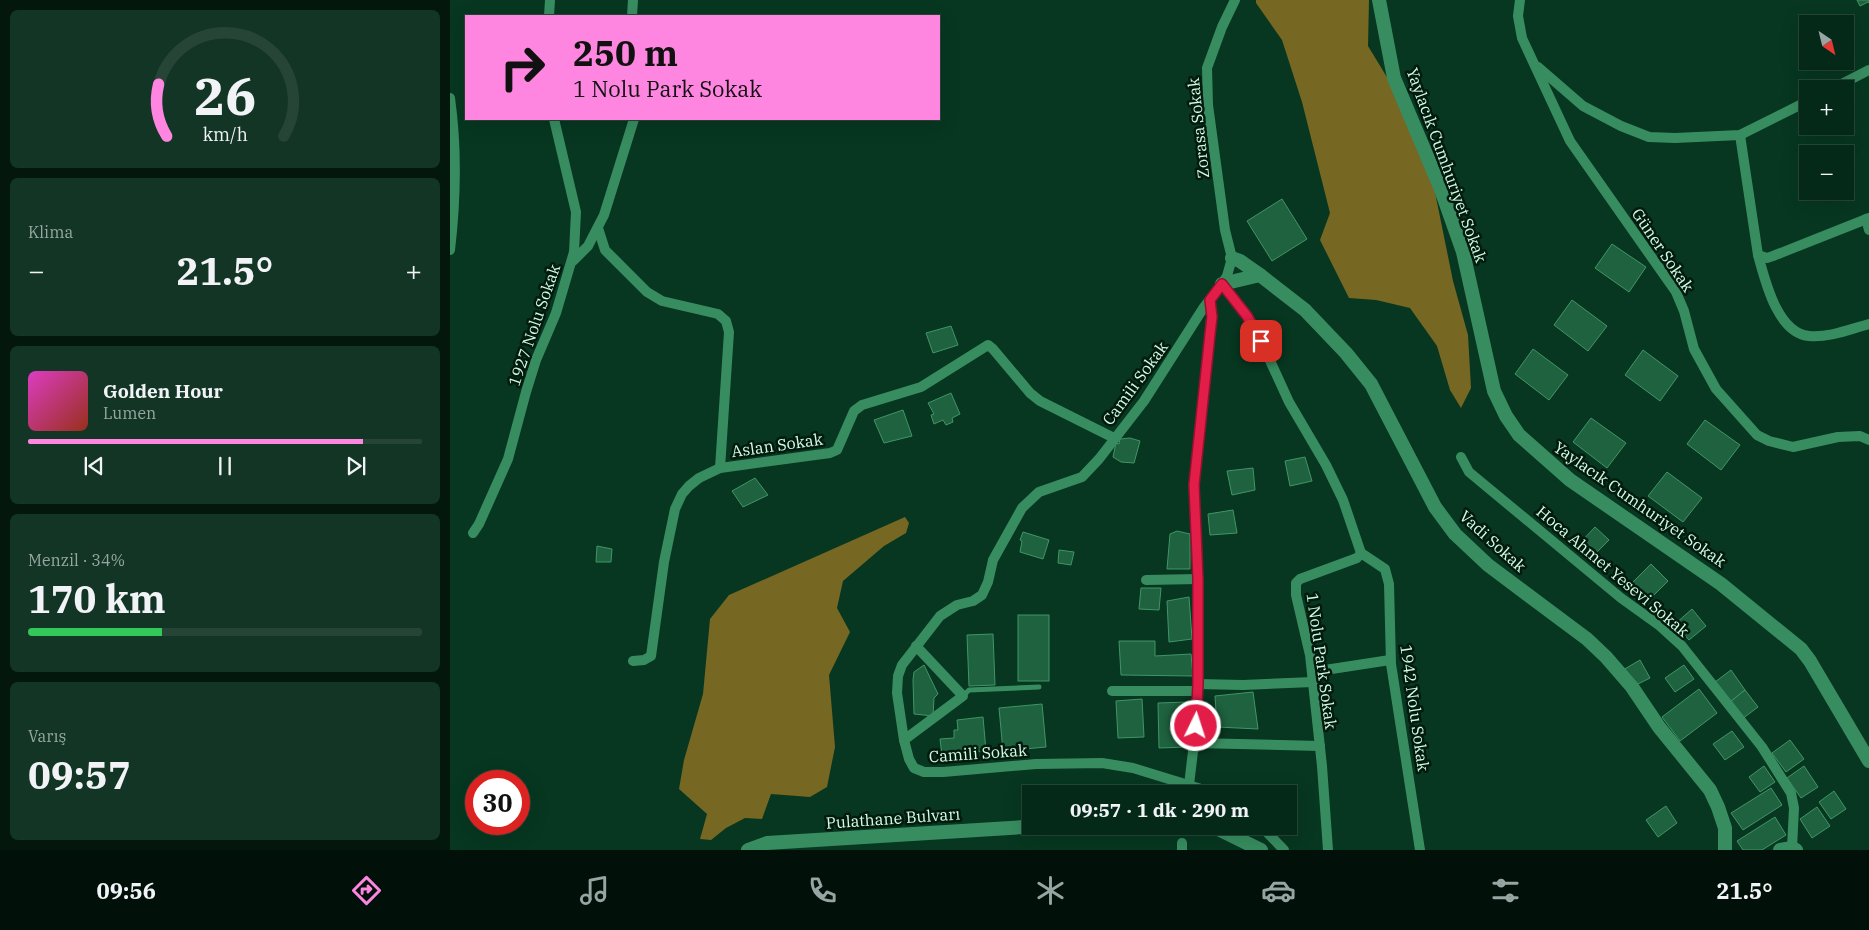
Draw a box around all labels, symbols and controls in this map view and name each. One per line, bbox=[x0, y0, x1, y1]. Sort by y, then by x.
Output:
north arrow bbox=[1799, 15, 1854, 70]
map controls bbox=[1799, 15, 1854, 200]
text: 250 m bbox=[573, 30, 678, 76]
icon: right bbox=[490, 35, 555, 100]
text: 26 bbox=[194, 62, 256, 129]
street label: Yaylacık Cumhuriyet Sokak bbox=[1402, 65, 1492, 266]
text: 1 Nolu Park Sokak bbox=[573, 74, 762, 103]
street label: Zorasa Sokak bbox=[1183, 76, 1213, 179]
button: + bbox=[1799, 80, 1854, 135]
text: km/h bbox=[202, 123, 248, 146]
button: − bbox=[1799, 145, 1854, 200]
street label: Güner Sokak bbox=[1628, 204, 1699, 296]
text: Klima bbox=[28, 222, 73, 242]
text: 21.5° bbox=[177, 246, 273, 295]
text: − bbox=[28, 252, 45, 289]
text: + bbox=[405, 252, 422, 289]
street label: 1927 Nolu Sokak bbox=[504, 261, 564, 389]
pin bbox=[1240, 320, 1282, 362]
icon: arrive bbox=[1247, 327, 1275, 355]
street label: Camili Sokak bbox=[1098, 337, 1172, 429]
text: Golden Hour bbox=[103, 379, 223, 403]
text: Lumen bbox=[103, 403, 156, 423]
street label: Aslan Sokak bbox=[730, 429, 825, 461]
street label: Yaylacık Cumhuriyet Sokak bbox=[1550, 437, 1731, 572]
icon: previous bbox=[80, 452, 108, 480]
icon: pause bbox=[211, 452, 239, 480]
icon: next bbox=[342, 452, 370, 480]
street label: Hoca Ahmet Yesevi Sokak bbox=[1532, 501, 1694, 641]
street label: Vadi Sokak bbox=[1456, 506, 1531, 577]
text: Menzil · 34% bbox=[28, 550, 125, 570]
text: 170 km bbox=[28, 574, 166, 623]
street label: 1 Nolu Park Sokak bbox=[1303, 591, 1342, 731]
street label: 1942 Nolu Sokak bbox=[1396, 643, 1434, 773]
position arrow bbox=[1169, 699, 1221, 751]
text: Varış bbox=[28, 726, 66, 746]
street label: Camili Sokak bbox=[928, 740, 1029, 766]
text: 09:57 bbox=[28, 750, 131, 799]
speed limit sign: 30 bbox=[465, 770, 530, 835]
text: 09:57 · 1 dk · 290 m bbox=[1070, 798, 1249, 822]
street label: Pulathane Bulvarı bbox=[825, 803, 961, 833]
icon: directions bbox=[349, 873, 384, 908]
icon: music bbox=[577, 873, 612, 908]
icon: phone bbox=[805, 873, 840, 908]
icon: climate bbox=[1033, 873, 1068, 908]
icon: car bbox=[1261, 873, 1296, 908]
icon: filters bbox=[1488, 873, 1523, 908]
text: 09:56 bbox=[96, 876, 156, 905]
text: 21.5° bbox=[1716, 876, 1773, 905]

